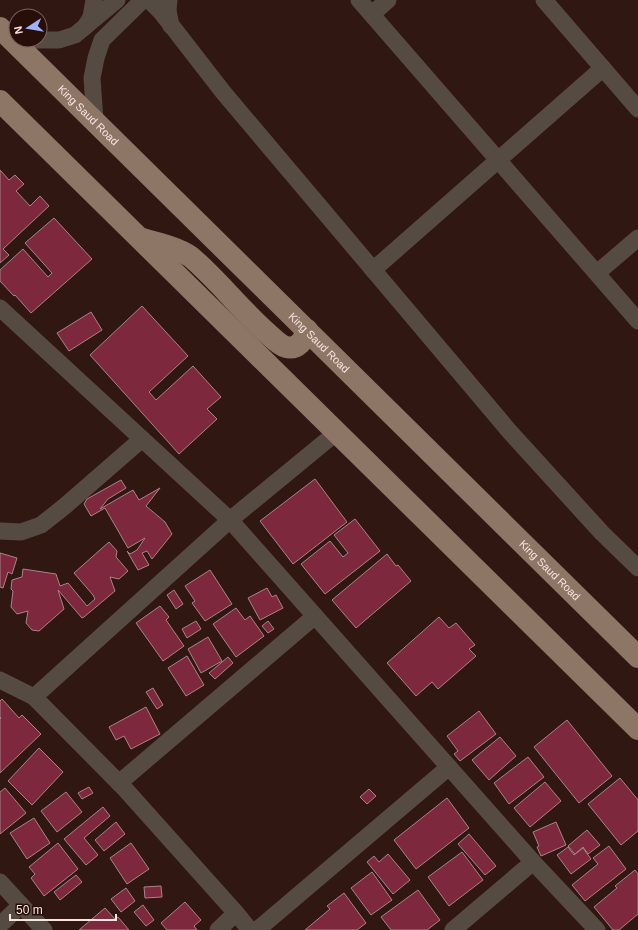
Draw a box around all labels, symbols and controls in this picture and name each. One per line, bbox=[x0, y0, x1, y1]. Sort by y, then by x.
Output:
north arrow bbox=[8, 8, 48, 48]
text: N bbox=[12, 25, 25, 35]
street label: King Saud Road bbox=[56, 83, 121, 147]
street label: King Saud Road bbox=[286, 310, 352, 375]
street label: King Saud Road bbox=[517, 538, 583, 602]
scale bar bbox=[10, 896, 116, 922]
text: 50 m bbox=[16, 903, 43, 917]

